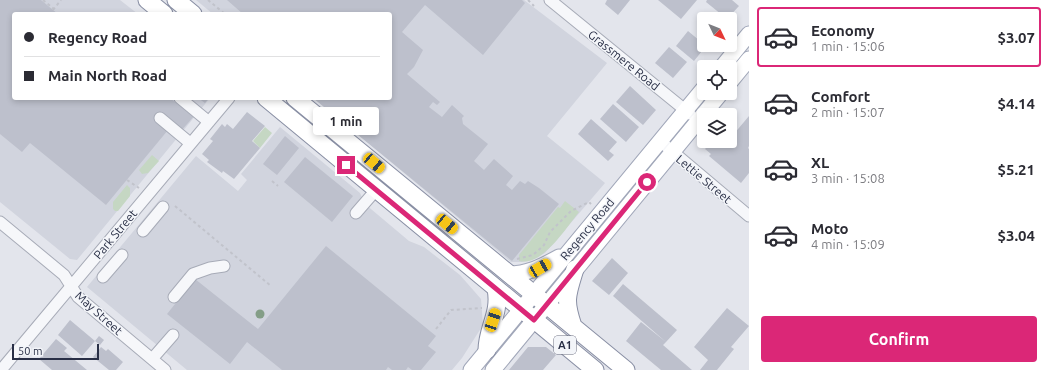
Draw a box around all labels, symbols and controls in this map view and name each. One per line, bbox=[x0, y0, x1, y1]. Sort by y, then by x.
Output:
north arrow bbox=[697, 12, 737, 52]
map controls bbox=[697, 12, 737, 148]
icon: car bbox=[763, 19, 799, 55]
text: Economy bbox=[811, 22, 875, 39]
street label: Grassmere Road bbox=[586, 27, 662, 93]
text: Regency Road bbox=[48, 29, 147, 46]
text: $3.07 bbox=[997, 29, 1035, 46]
text: 1 min · 15:06 bbox=[811, 39, 885, 53]
button: locate bbox=[697, 60, 737, 100]
text: Main North Road bbox=[48, 67, 167, 84]
icon: car bbox=[763, 85, 799, 121]
text: Comfort bbox=[811, 88, 870, 105]
text: $4.14 bbox=[997, 95, 1035, 112]
text: 2 min · 15:07 bbox=[811, 105, 885, 119]
callout: 1 min bbox=[313, 107, 379, 135]
button: layers bbox=[697, 108, 737, 148]
text: 1 min bbox=[330, 114, 362, 128]
car bbox=[361, 151, 387, 175]
icon: car bbox=[763, 151, 799, 187]
street label: Lettie Street bbox=[674, 152, 734, 206]
text: XL bbox=[811, 154, 829, 171]
route end bbox=[337, 156, 355, 174]
text: $5.21 bbox=[997, 161, 1035, 178]
text: 3 min · 15:08 bbox=[811, 171, 885, 185]
route start bbox=[638, 173, 656, 191]
street label: Regency Road bbox=[557, 196, 617, 262]
street label: Park Street bbox=[91, 207, 139, 261]
car bbox=[434, 212, 460, 236]
icon: car bbox=[763, 217, 799, 253]
text: Moto bbox=[811, 220, 849, 237]
text: $3.04 bbox=[997, 227, 1035, 244]
text: 4 min · 15:09 bbox=[811, 237, 885, 251]
car bbox=[527, 257, 553, 279]
street label: May Street bbox=[73, 289, 125, 338]
car bbox=[484, 307, 502, 333]
button: Confirm bbox=[761, 316, 1037, 362]
road number: A1 bbox=[554, 336, 576, 354]
scale bar bbox=[12, 342, 99, 361]
text: 50 m bbox=[18, 345, 42, 357]

